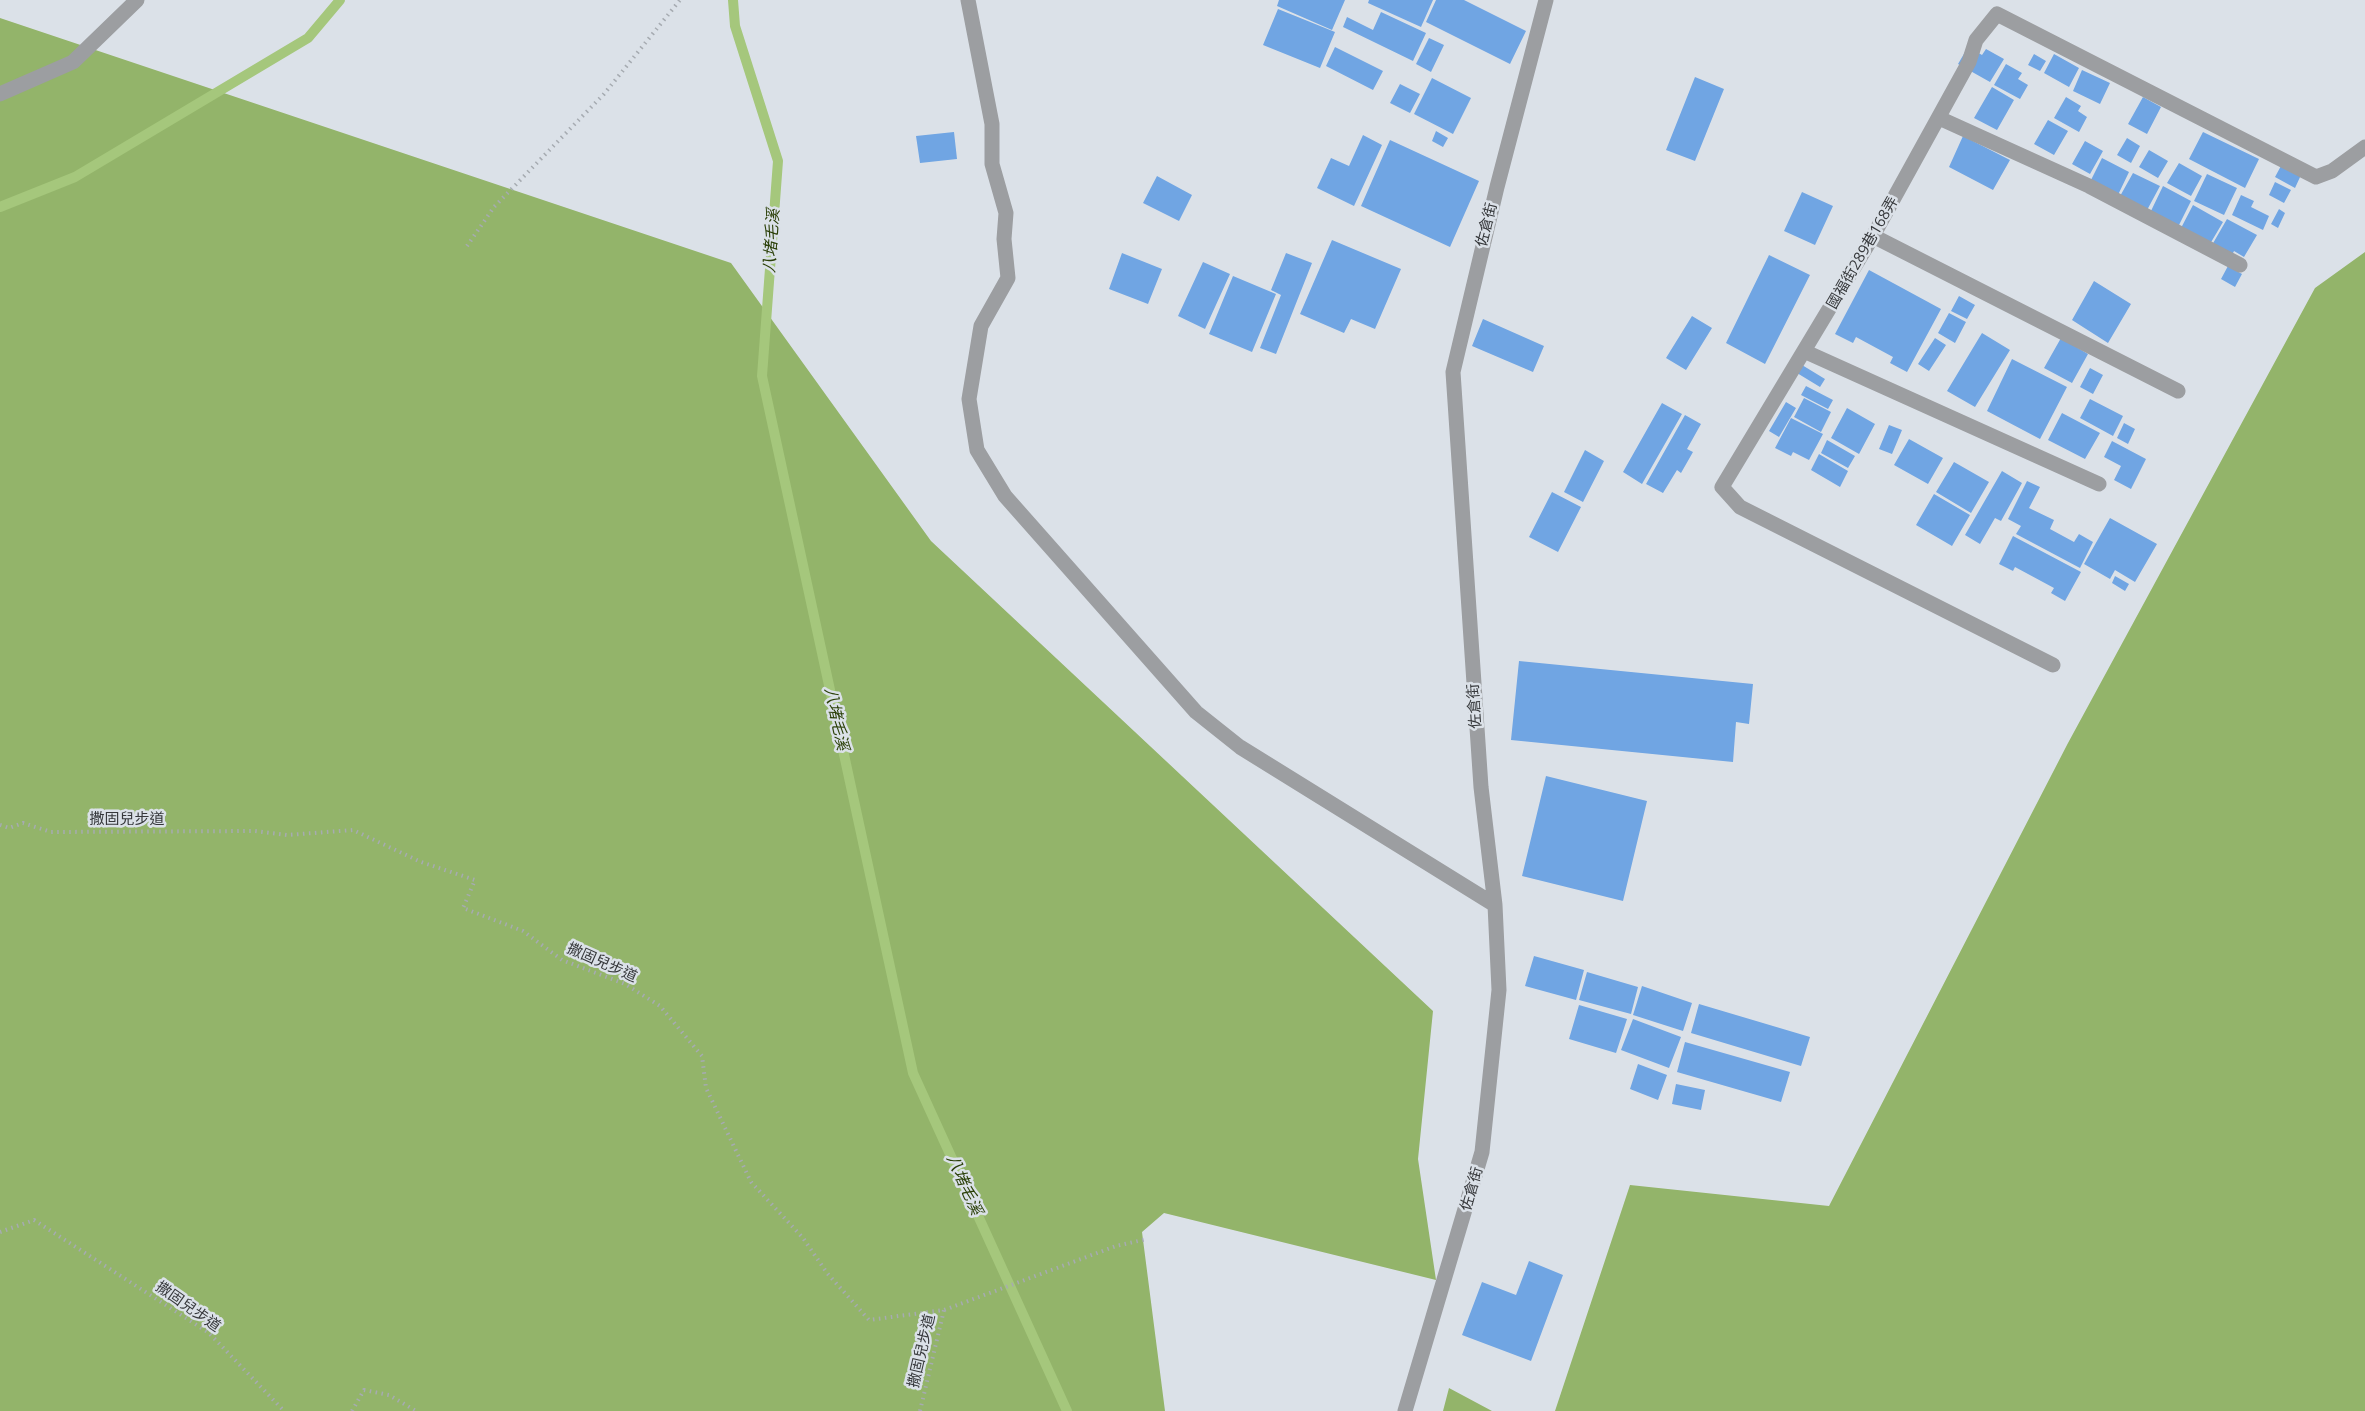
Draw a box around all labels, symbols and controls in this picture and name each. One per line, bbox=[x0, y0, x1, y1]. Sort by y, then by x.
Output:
street label: 國福街289巷168弄 bbox=[1824, 194, 1902, 312]
street label: 佐倉街 bbox=[1473, 201, 1501, 249]
water label: 八堵毛溪 bbox=[760, 208, 784, 274]
street label: 佐倉街 bbox=[1464, 683, 1486, 729]
water label: 八堵毛溪 bbox=[820, 686, 852, 752]
street label: 撒固兒步道 bbox=[90, 811, 164, 829]
street label: 撒固兒步道 bbox=[564, 940, 640, 986]
water label: 八堵毛溪 bbox=[942, 1152, 986, 1218]
street label: 佐倉街 bbox=[1457, 1165, 1487, 1213]
street label: 撒固兒步道 bbox=[152, 1278, 224, 1336]
street label: 撒固兒步道 bbox=[905, 1312, 939, 1390]

